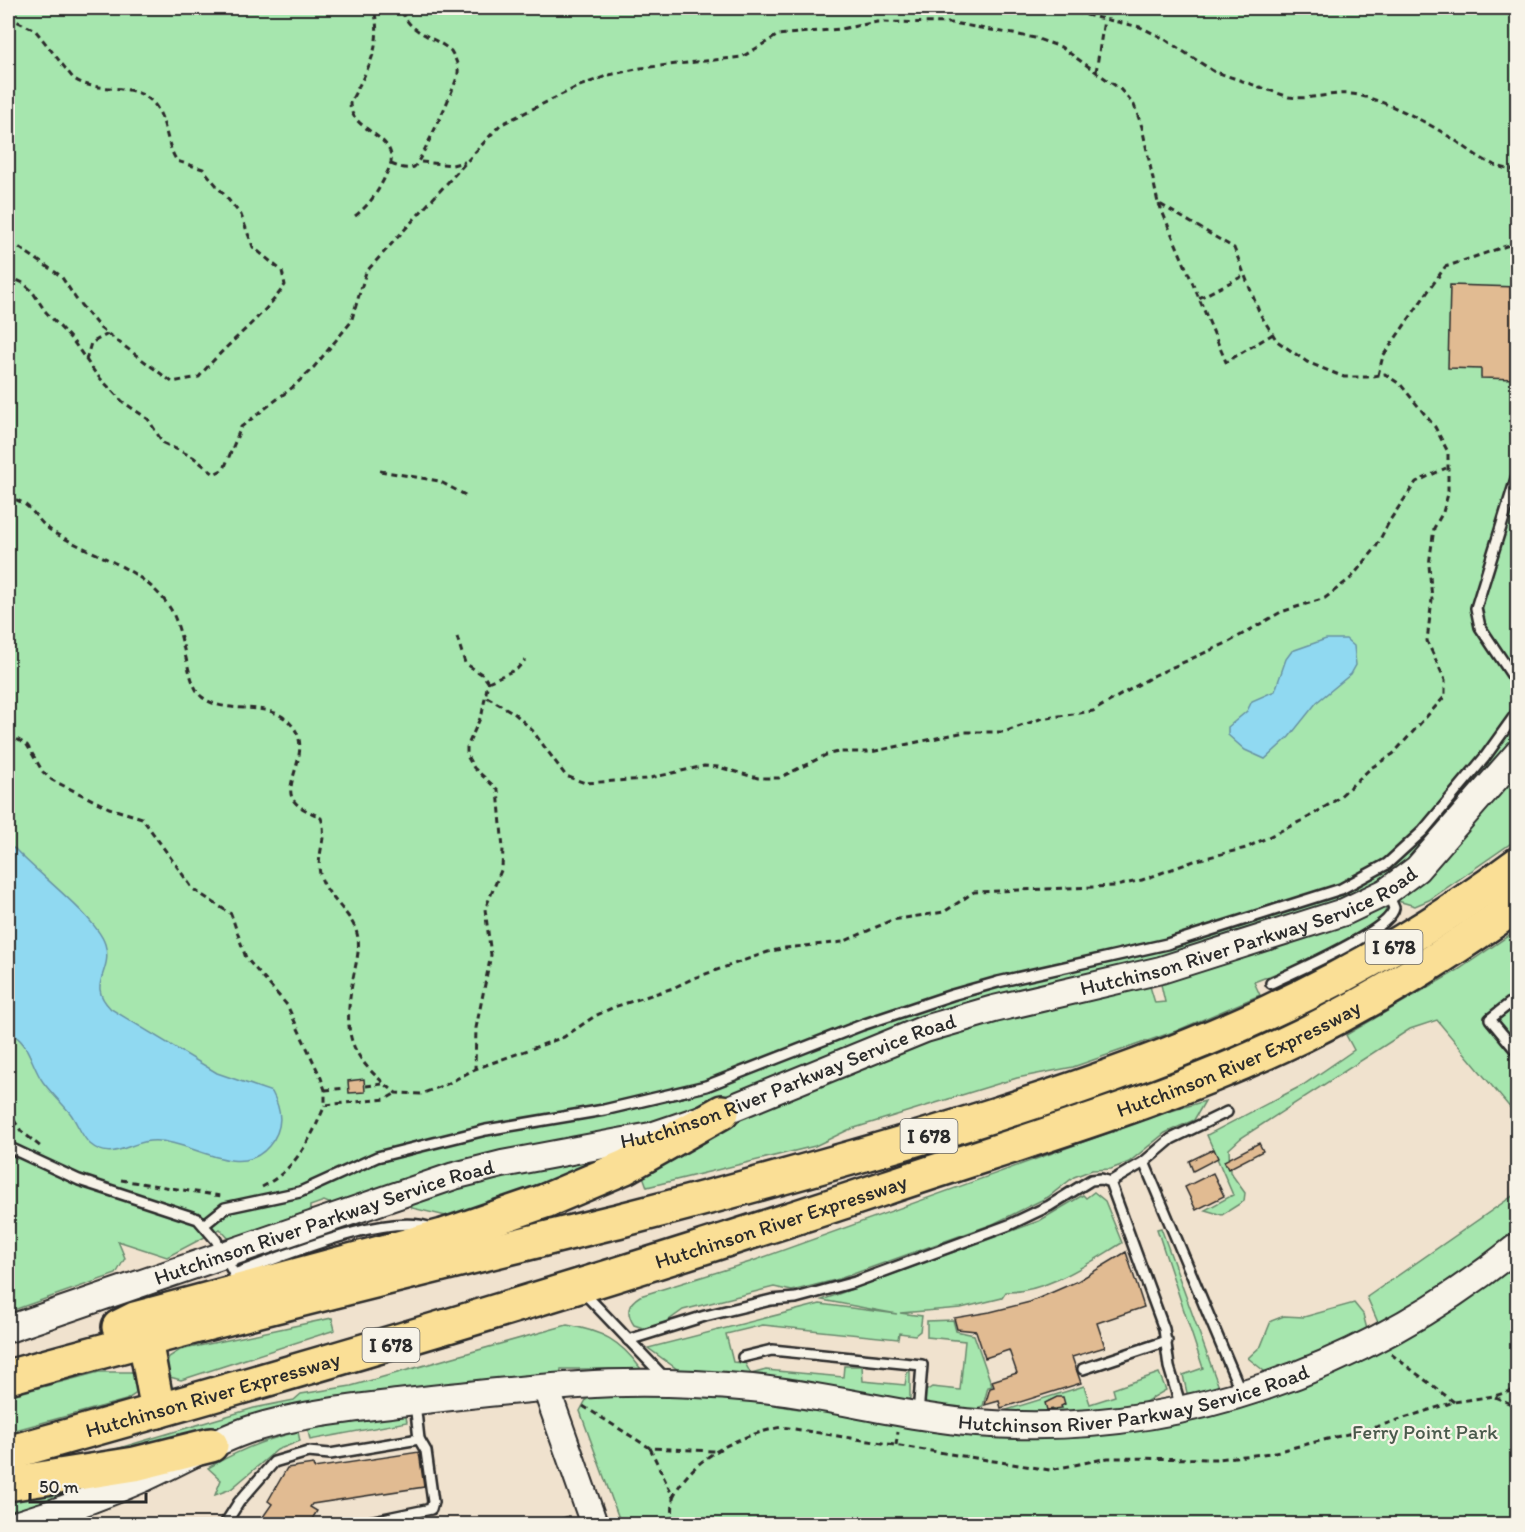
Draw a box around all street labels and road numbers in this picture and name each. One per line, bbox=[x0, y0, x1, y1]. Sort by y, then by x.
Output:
street label: Hutchinson River Parkway Service Road bbox=[1078, 860, 1422, 1000]
road number: I 678 bbox=[1366, 930, 1422, 964]
street label: Hutchinson River Expressway bbox=[1113, 994, 1365, 1122]
street label: Hutchinson River Parkway Service Road bbox=[618, 1008, 959, 1154]
road number: I 678 bbox=[900, 1119, 958, 1153]
street label: Hutchinson River Parkway Service Road bbox=[151, 1153, 497, 1290]
street label: Hutchinson River Expressway bbox=[652, 1168, 910, 1274]
road number: I 678 bbox=[362, 1328, 420, 1362]
street label: Hutchinson River Expressway bbox=[83, 1346, 343, 1443]
street label: Hutchinson River Parkway Service Road bbox=[957, 1358, 1313, 1437]

